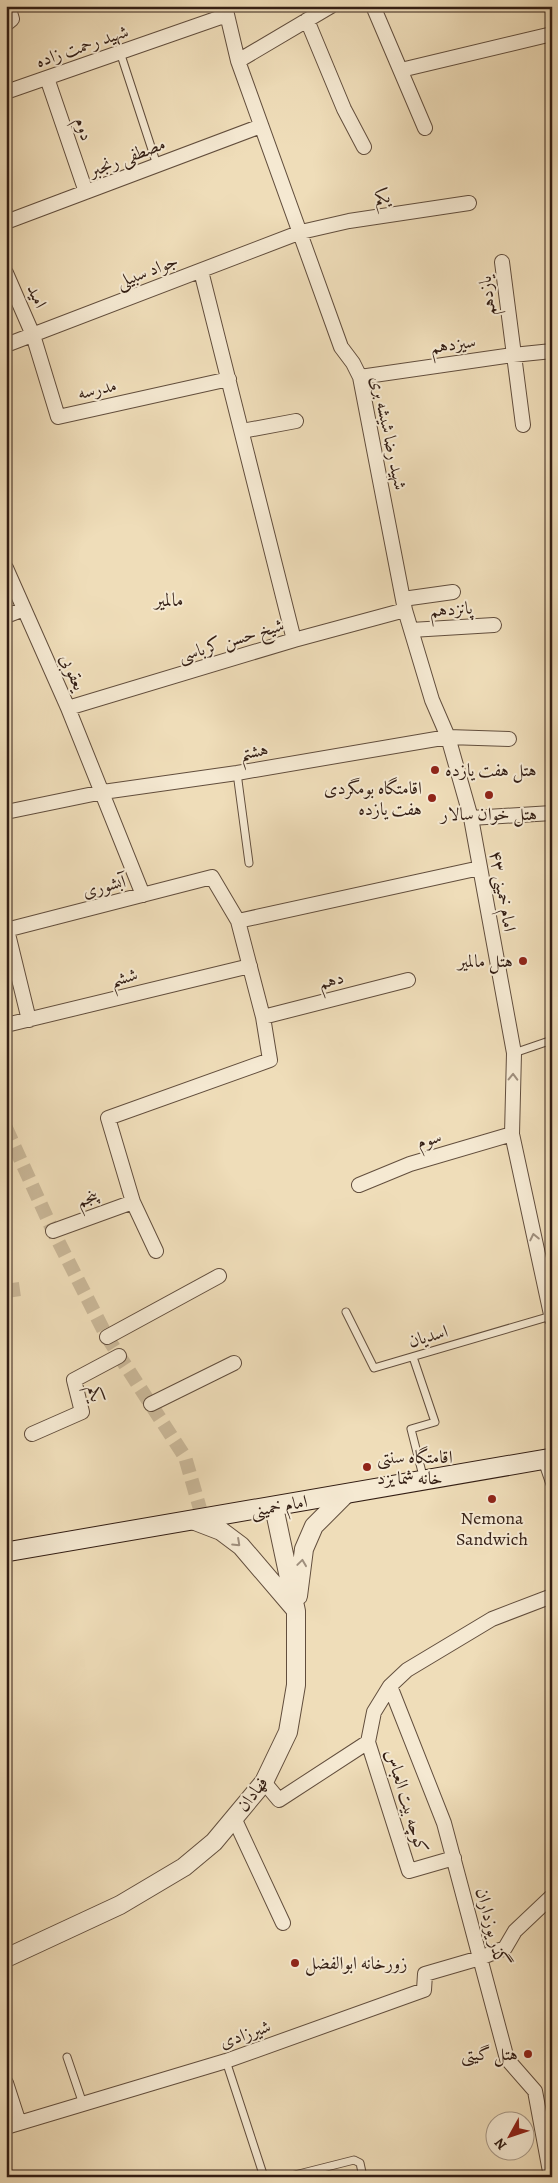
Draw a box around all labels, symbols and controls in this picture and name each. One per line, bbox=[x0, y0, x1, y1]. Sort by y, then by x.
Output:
street label: شهید رحمت زاده bbox=[32, 19, 132, 73]
street label: دوم bbox=[65, 114, 99, 145]
street label: مصطفی رنجبر bbox=[83, 131, 169, 184]
street label: یکم bbox=[372, 184, 394, 215]
street label: جواد سبیلی bbox=[113, 248, 182, 295]
street label: یازدهم bbox=[472, 272, 506, 317]
street label: امید bbox=[21, 280, 53, 312]
street label: سیزدهم bbox=[429, 329, 478, 364]
street label: مدرسه bbox=[75, 373, 119, 405]
street label: شهید رضا شیشه بری bbox=[365, 374, 413, 492]
district label: مالمیر bbox=[153, 587, 183, 613]
street label: پانزدهم bbox=[429, 595, 475, 627]
street label: شیخ حسن کرباسی bbox=[175, 612, 288, 671]
street label: یعقوبی bbox=[53, 650, 92, 696]
street label: هشتم bbox=[238, 737, 271, 771]
place label: هتل هفت یازده bbox=[445, 758, 537, 783]
marker: هتل هفت یازده bbox=[429, 764, 441, 776]
place label: اقامتگاه بومگردی هفت یازده bbox=[324, 776, 422, 821]
marker: هتل خوان سالار bbox=[483, 789, 495, 801]
marker: اقامتگاه بومگردی هفت یازده bbox=[426, 792, 438, 804]
place label: هتل خوان سالار bbox=[439, 802, 537, 827]
street label: امام خمینی ۴۳ bbox=[480, 849, 522, 934]
street label: آبشوری bbox=[80, 869, 130, 903]
place label: هتل مالمير bbox=[456, 949, 513, 974]
marker: هتل مالمير bbox=[517, 955, 529, 967]
street label: ششم bbox=[108, 962, 142, 998]
street label: دهم bbox=[316, 965, 348, 1000]
one-way arrow bbox=[508, 1072, 518, 1080]
street label: سوم bbox=[414, 1124, 445, 1158]
street label: پنجم bbox=[73, 1183, 104, 1218]
one-way arrow bbox=[529, 1232, 540, 1241]
street label: اسدیان bbox=[405, 1319, 451, 1353]
street label: یکم bbox=[78, 1384, 109, 1406]
place label: اقامتگاه سنتی خانه شما یزد bbox=[377, 1445, 453, 1490]
marker: اقامتگاه سنتی خانه شما یزد bbox=[361, 1461, 373, 1473]
street label: امام خمینی bbox=[249, 1489, 310, 1527]
marker: Nemona Sandwich bbox=[486, 1493, 498, 1505]
place label: Nemona Sandwich bbox=[456, 1506, 528, 1551]
one-way arrow bbox=[232, 1537, 241, 1546]
one-way arrow bbox=[296, 1558, 306, 1567]
street label: کوچه بيت العباس bbox=[379, 1746, 434, 1856]
street label: فهادان bbox=[231, 1771, 273, 1817]
street label: گذر يوزداران bbox=[470, 1885, 515, 1969]
place label: زورخانه ابوالفضل bbox=[305, 1951, 407, 1976]
marker: زورخانه ابوالفضل bbox=[289, 1957, 301, 1969]
street label: شیرزادی bbox=[216, 2014, 274, 2054]
place label: هتل گیتی bbox=[461, 2042, 518, 2067]
marker: هتل گیتی bbox=[522, 2048, 534, 2060]
north arrow bbox=[486, 2110, 536, 2160]
text: N bbox=[490, 2134, 511, 2154]

